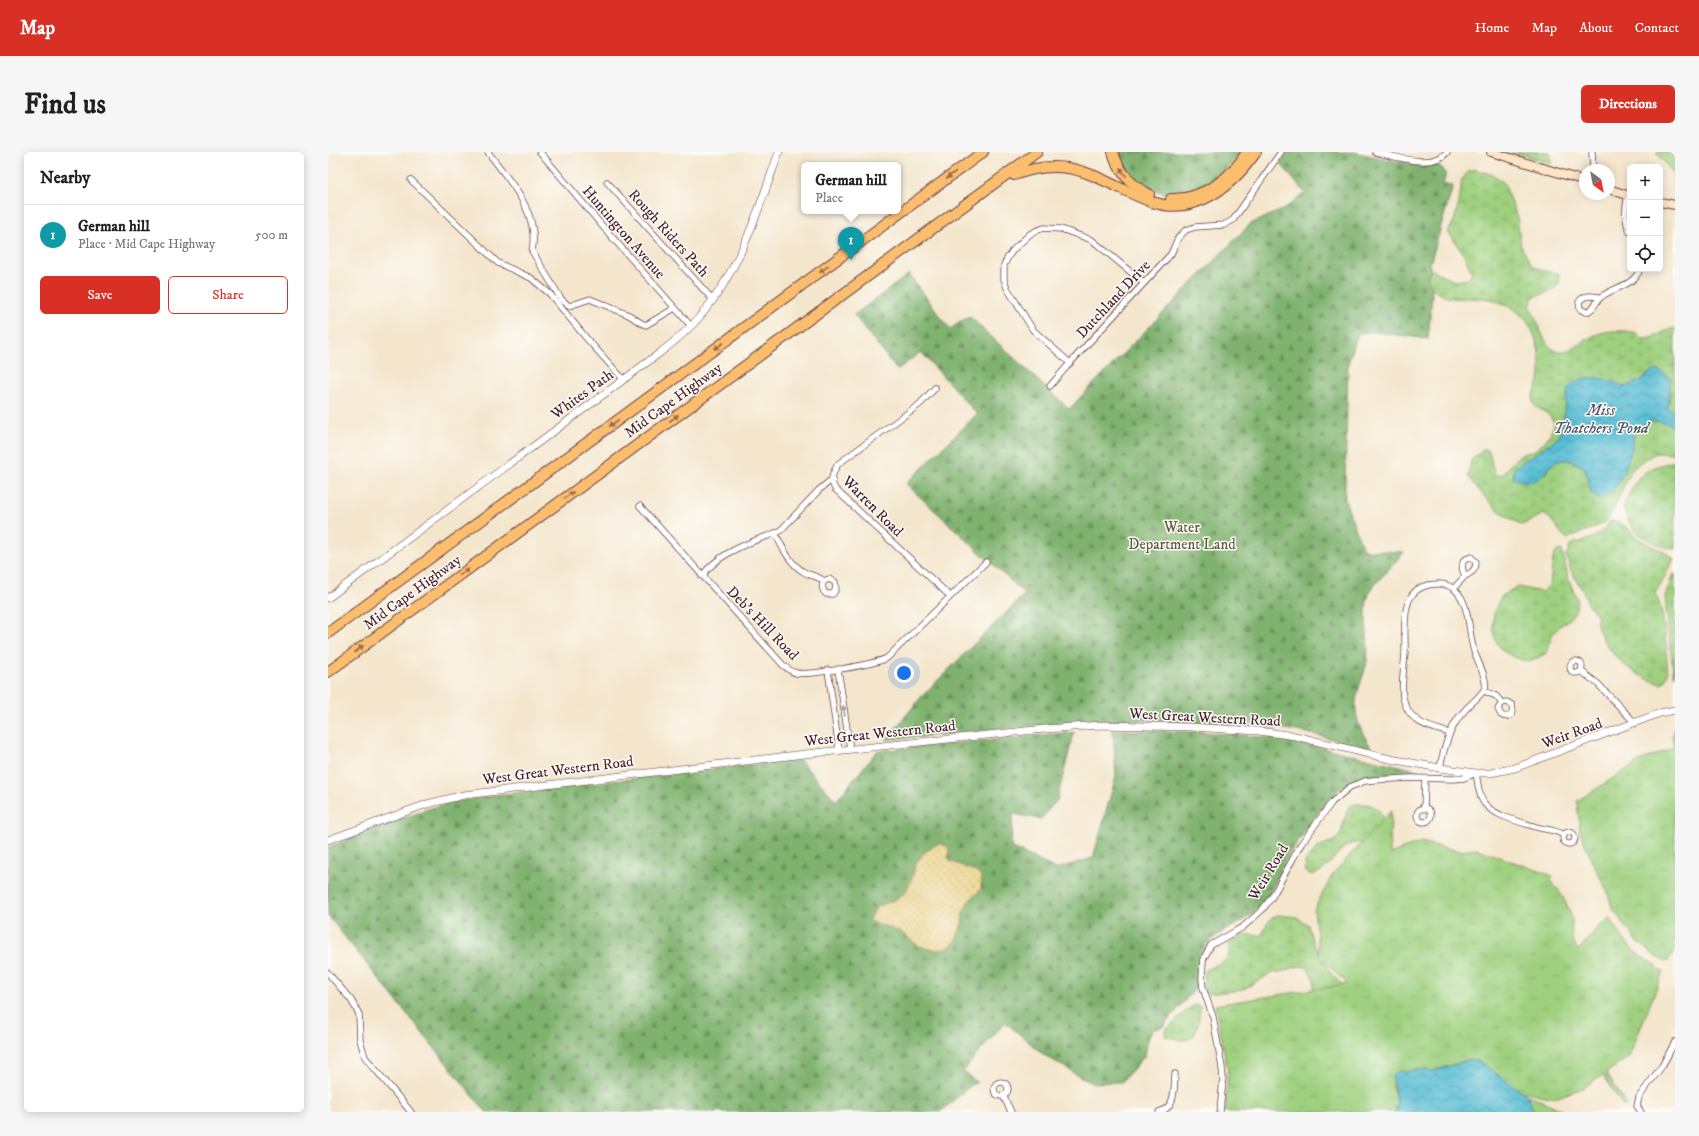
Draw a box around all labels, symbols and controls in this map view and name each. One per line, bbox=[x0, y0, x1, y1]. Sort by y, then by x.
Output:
text: Map bbox=[20, 17, 55, 40]
text: Home bbox=[1475, 19, 1509, 37]
text: Map bbox=[1531, 19, 1557, 37]
text: About bbox=[1579, 19, 1613, 37]
text: Contact bbox=[1635, 19, 1679, 37]
button: Directions bbox=[1581, 85, 1675, 123]
text: Find us bbox=[24, 87, 106, 122]
popup bbox=[801, 162, 901, 214]
north arrow bbox=[1579, 164, 1615, 200]
map controls bbox=[1627, 164, 1663, 272]
button: + bbox=[1627, 164, 1663, 200]
one-way arrow bbox=[1119, 166, 1127, 177]
text: Nearby bbox=[40, 167, 90, 189]
text: German hill bbox=[815, 171, 887, 190]
one-way arrow bbox=[946, 171, 957, 179]
street label: Huntington Avenue bbox=[578, 182, 669, 283]
street label: Rough Riders Path bbox=[624, 185, 713, 281]
text: Place bbox=[815, 190, 843, 206]
button: − bbox=[1627, 200, 1663, 236]
text: German hill bbox=[78, 217, 150, 236]
text: 1 bbox=[51, 227, 55, 243]
text: 500 m bbox=[255, 227, 288, 243]
pin: 1 bbox=[838, 227, 864, 260]
text: Place · Mid Cape Highway bbox=[78, 236, 215, 252]
button: locate bbox=[1627, 236, 1663, 272]
street label: Dutchland Drive bbox=[1072, 256, 1155, 343]
one-way arrow bbox=[818, 264, 829, 273]
button: Save bbox=[40, 276, 160, 314]
button: Share bbox=[168, 276, 288, 314]
one-way arrow bbox=[714, 341, 724, 349]
street label: Mid Cape Highway bbox=[621, 358, 727, 442]
street label: Whites Path bbox=[546, 365, 617, 424]
water label: Miss Thatchers Pond bbox=[1553, 400, 1651, 438]
one-way arrow bbox=[668, 414, 679, 422]
one-way arrow bbox=[609, 418, 620, 427]
street label: Warren Road bbox=[837, 471, 908, 541]
one-way arrow bbox=[564, 491, 574, 499]
park label: Water Department Land bbox=[1128, 518, 1236, 554]
street label: Mid Cape Highway bbox=[360, 550, 466, 634]
one-way arrow bbox=[459, 568, 470, 576]
street label: Deb's Hill Road bbox=[722, 582, 803, 665]
one-way arrow bbox=[354, 645, 365, 653]
your location bbox=[894, 663, 914, 683]
street label: West Great Western Road bbox=[1128, 704, 1282, 731]
one-way arrow bbox=[841, 705, 847, 717]
street label: Weir Road bbox=[1538, 714, 1605, 754]
street label: West Great Western Road bbox=[803, 716, 957, 751]
street label: West Great Western Road bbox=[481, 752, 635, 789]
street label: Weir Road bbox=[1244, 840, 1293, 905]

